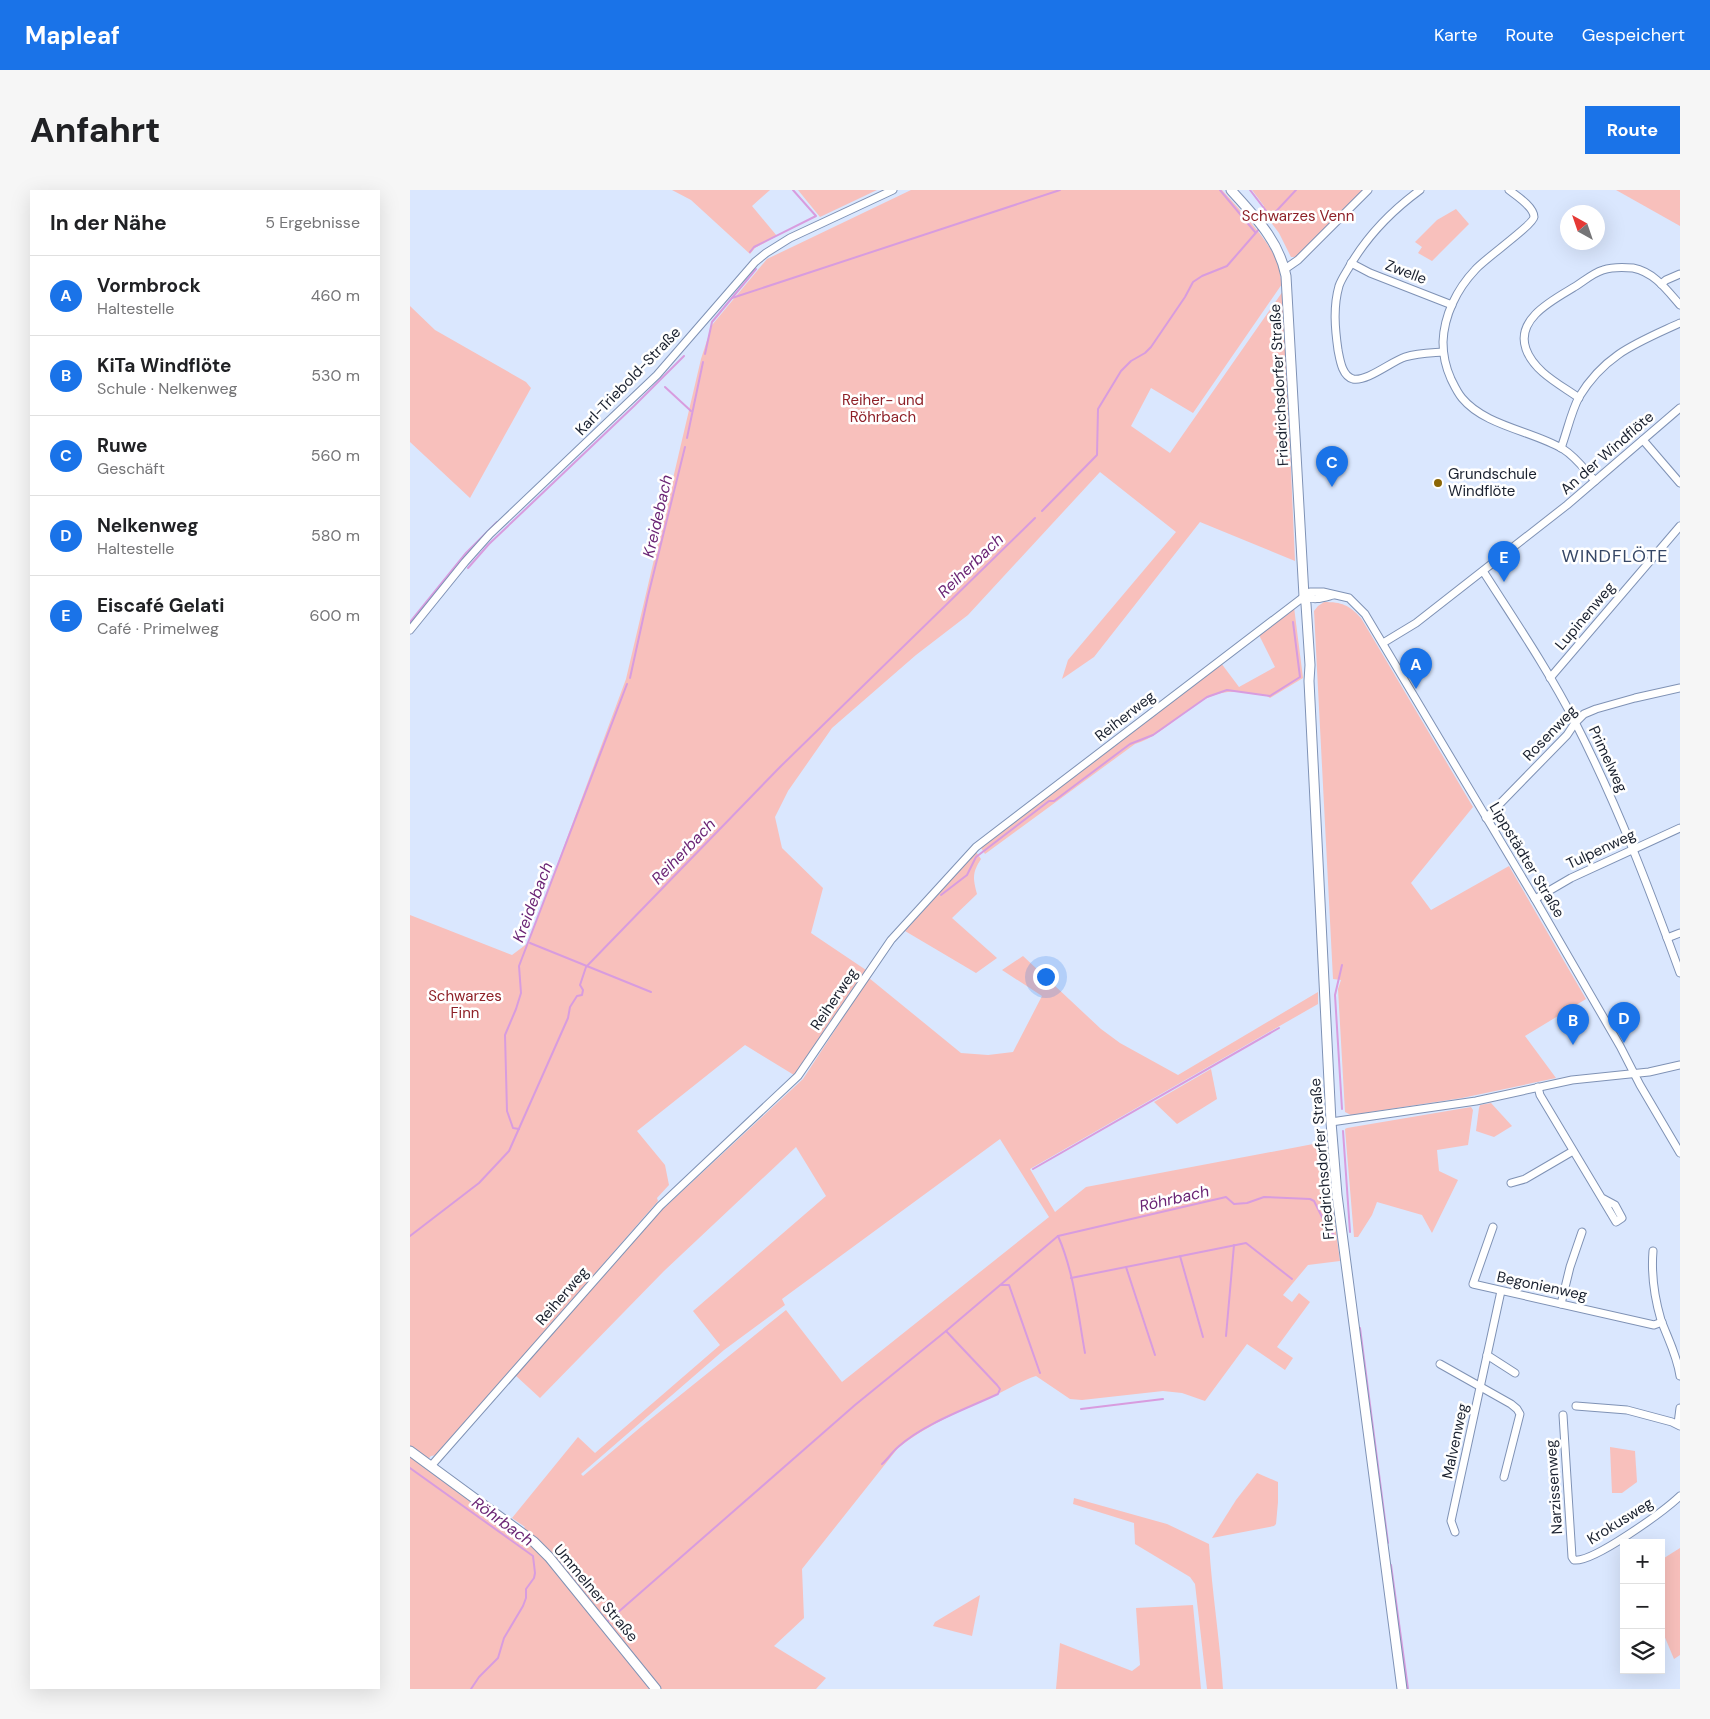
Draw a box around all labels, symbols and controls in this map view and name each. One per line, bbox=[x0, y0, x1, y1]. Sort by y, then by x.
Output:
text: Mapleaf bbox=[25, 20, 120, 51]
text: Karte bbox=[1434, 23, 1478, 47]
text: Route bbox=[1506, 23, 1554, 47]
text: Gespeichert bbox=[1582, 23, 1685, 47]
button: Route bbox=[1585, 106, 1680, 154]
text: Anfahrt bbox=[30, 107, 160, 153]
north arrow bbox=[1560, 205, 1605, 250]
park label: Schwarzes Venn bbox=[1242, 206, 1354, 226]
text: In der Nähe bbox=[50, 209, 167, 237]
text: 5 Ergebnisse bbox=[265, 212, 360, 233]
street label: Zwelle bbox=[1382, 255, 1430, 289]
text: Vormbrock bbox=[97, 273, 201, 298]
text: A bbox=[60, 285, 72, 306]
text: 460 m bbox=[311, 285, 360, 306]
text: Haltestelle bbox=[97, 298, 174, 319]
street label: Friedrichsdorfer Straße bbox=[1265, 303, 1293, 467]
street label: Karl-Triebold-Straße bbox=[571, 322, 685, 440]
text: KiTa Windflöte bbox=[97, 353, 231, 378]
text: B bbox=[61, 365, 71, 386]
text: 530 m bbox=[311, 365, 360, 386]
text: Schule · Nelkenweg bbox=[97, 378, 237, 399]
park label: Reiher- und Röhrbach bbox=[842, 390, 924, 427]
street label: An der Windflöte bbox=[1556, 407, 1658, 499]
text: Ruwe bbox=[97, 433, 147, 458]
text: C bbox=[60, 445, 72, 466]
text: 560 m bbox=[311, 445, 360, 466]
pin: C bbox=[1316, 446, 1348, 487]
text: Geschäft bbox=[97, 458, 165, 479]
place label: Grundschule Windflöte bbox=[1448, 464, 1537, 501]
water label: Kreidebach bbox=[638, 473, 677, 560]
marker: Grundschule Windflöte bbox=[1432, 477, 1444, 489]
text: Nelkenweg bbox=[97, 513, 198, 538]
text: D bbox=[60, 525, 72, 546]
text: 580 m bbox=[311, 525, 360, 546]
water label: Reiherbach bbox=[933, 529, 1008, 602]
text: Haltestelle bbox=[97, 538, 174, 559]
pin: E bbox=[1488, 541, 1520, 582]
district label: WINDFLÖTE bbox=[1562, 544, 1668, 568]
street label: Lupinenweg bbox=[1551, 578, 1619, 654]
text: Eiscafé Gelati bbox=[97, 593, 224, 618]
text: E bbox=[61, 605, 71, 626]
text: 600 m bbox=[310, 605, 360, 626]
text: Café · Primelweg bbox=[97, 618, 219, 639]
pin: A bbox=[1400, 648, 1432, 689]
street label: Reiherweg bbox=[1091, 686, 1159, 746]
street label: Rosenweg bbox=[1518, 701, 1582, 765]
street label: Primelweg bbox=[1584, 723, 1632, 795]
street label: Lippstädter Straße bbox=[1485, 799, 1569, 921]
water label: Reiherbach bbox=[647, 814, 720, 889]
street label: Tulpenweg bbox=[1563, 824, 1639, 874]
water label: Kreidebach bbox=[508, 859, 557, 945]
street label: Reiherweg bbox=[806, 964, 862, 1034]
your location bbox=[1033, 964, 1059, 990]
park label: Schwarzes Finn bbox=[428, 986, 502, 1023]
pin: D bbox=[1608, 1002, 1640, 1043]
pin: B bbox=[1557, 1004, 1589, 1045]
street label: Friedrichsdorfer Straße bbox=[1305, 1077, 1339, 1241]
water label: Röhrbach bbox=[1137, 1180, 1211, 1217]
street label: Reiherweg bbox=[531, 1263, 593, 1329]
street label: Begonienweg bbox=[1495, 1267, 1589, 1305]
street label: Malvenweg bbox=[1437, 1401, 1473, 1481]
street label: Narzissenweg bbox=[1541, 1439, 1567, 1535]
water label: Röhrbach bbox=[468, 1492, 538, 1551]
street label: Krokusweg bbox=[1583, 1493, 1657, 1549]
map controls bbox=[1620, 1539, 1665, 1674]
button: + bbox=[1620, 1539, 1665, 1584]
street label: Ummelner Straße bbox=[549, 1540, 643, 1646]
button: − bbox=[1620, 1584, 1665, 1629]
button: layers bbox=[1620, 1629, 1665, 1674]

